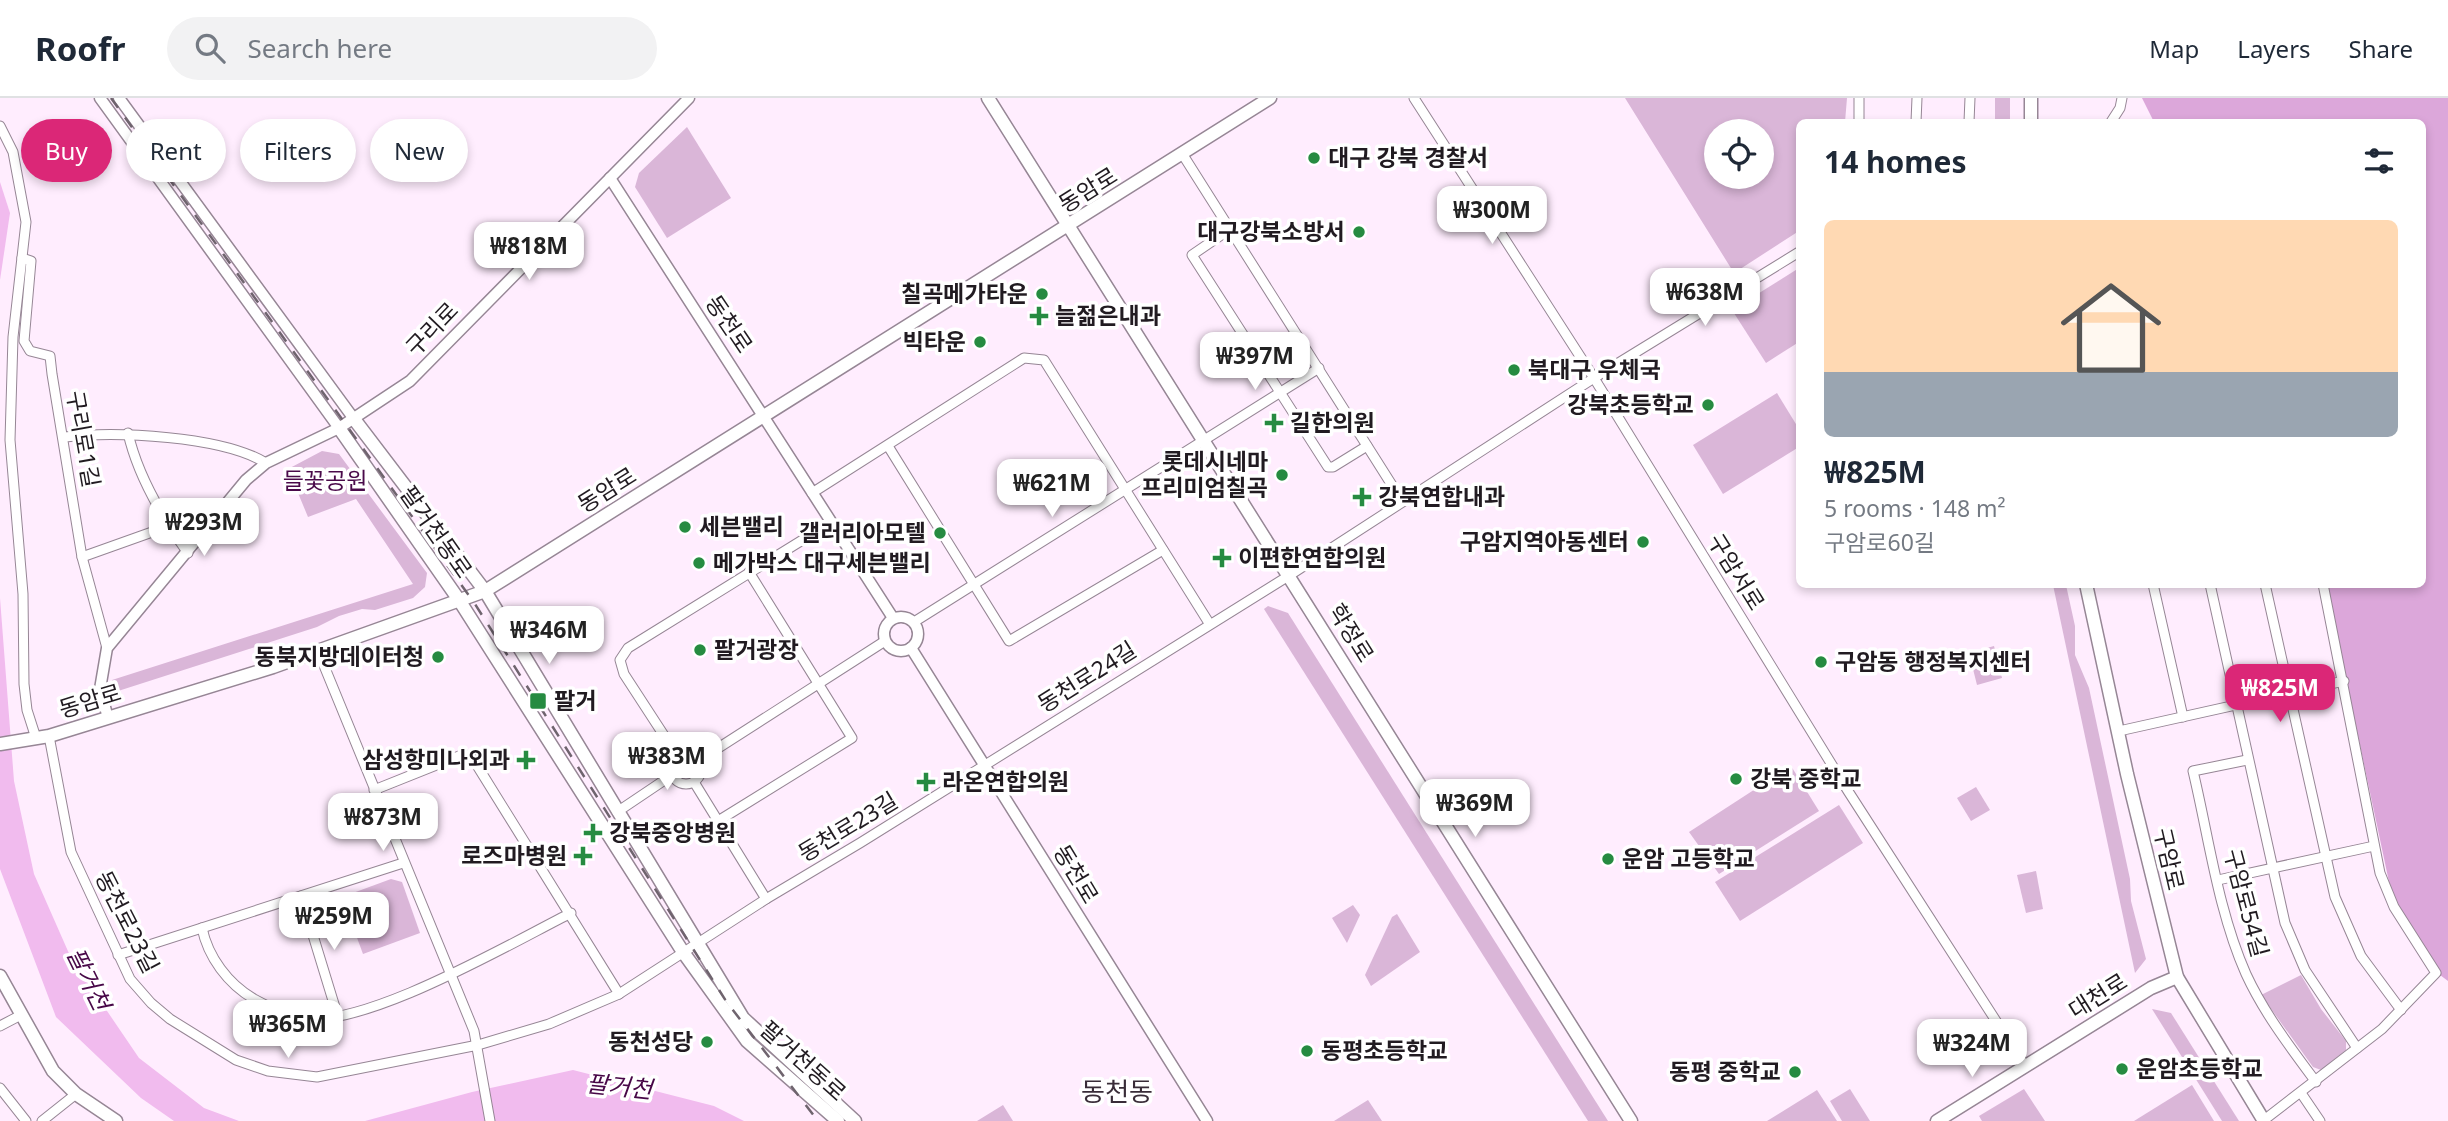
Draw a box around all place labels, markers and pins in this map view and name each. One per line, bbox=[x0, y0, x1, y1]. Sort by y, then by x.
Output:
place label: 대구 강북 경찰서 bbox=[1328, 141, 1488, 173]
marker: 대구 강북 경찰서 bbox=[1306, 150, 1322, 166]
pin: ₩300M bbox=[1443, 186, 1541, 246]
place label: 대구강북소방서 bbox=[1197, 215, 1345, 247]
pin: ₩818M bbox=[480, 222, 578, 282]
marker: 대구강북소방서 bbox=[1351, 224, 1367, 240]
pin: ₩638M bbox=[1656, 268, 1754, 328]
place label: 칠곡메가타운 bbox=[901, 277, 1028, 309]
marker: 칠곡메가타운 bbox=[1034, 286, 1050, 302]
place label: 늘젊은내과 bbox=[1055, 299, 1161, 331]
marker: 늘젊은내과 bbox=[1029, 306, 1049, 326]
place label: 빅타운 bbox=[903, 325, 966, 357]
pin: ₩397M bbox=[1206, 332, 1304, 392]
marker: 빅타운 bbox=[972, 334, 988, 350]
place label: 북대구 우체국 bbox=[1528, 353, 1661, 385]
marker: 북대구 우체국 bbox=[1506, 362, 1522, 378]
place label: 강북초등학교 bbox=[1567, 388, 1694, 420]
marker: 강북초등학교 bbox=[1700, 397, 1716, 413]
place label: 길한의원 bbox=[1290, 406, 1375, 438]
marker: 길한의원 bbox=[1264, 413, 1284, 433]
place label: 롯데시네마 프리미엄칠곡 bbox=[1141, 445, 1268, 503]
pin: ₩621M bbox=[1003, 460, 1101, 519]
marker: 롯데시네마 프리미엄칠곡 bbox=[1274, 467, 1290, 483]
place label: 강북연합내과 bbox=[1378, 480, 1505, 512]
marker: 강북연합내과 bbox=[1352, 487, 1372, 507]
pin: ₩293M bbox=[155, 498, 253, 558]
place label: 세븐밸리 bbox=[699, 510, 784, 542]
place label: 갤러리아모텔 bbox=[799, 516, 926, 548]
marker: 세븐밸리 bbox=[677, 519, 693, 535]
marker: 갤러리아모텔 bbox=[932, 525, 948, 541]
place label: 구암지역아동센터 bbox=[1460, 525, 1629, 557]
marker: 구암지역아동센터 bbox=[1635, 534, 1651, 550]
place label: 이편한연합의원 bbox=[1238, 541, 1386, 573]
place label: 메가박스 대구세븐밸리 bbox=[713, 546, 931, 578]
marker: 이편한연합의원 bbox=[1212, 548, 1232, 568]
marker: 메가박스 대구세븐밸리 bbox=[691, 555, 707, 571]
pin: ₩346M bbox=[500, 606, 598, 666]
place label: 팔거광장 bbox=[714, 633, 799, 665]
place label: 동북지방데이터청 bbox=[255, 640, 424, 672]
marker: 팔거광장 bbox=[692, 642, 708, 658]
place label: 구암동 행정복지센터 bbox=[1835, 645, 2031, 677]
marker: 동북지방데이터청 bbox=[430, 649, 446, 665]
marker: 구암동 행정복지센터 bbox=[1813, 654, 1829, 670]
pin: ₩825M bbox=[2231, 664, 2329, 724]
place label: 팔거 bbox=[554, 684, 596, 716]
marker: 팔거 bbox=[528, 691, 548, 711]
pin: ₩383M bbox=[618, 732, 716, 792]
place label: 삼성항미나외과 bbox=[362, 743, 510, 775]
marker: 삼성항미나외과 bbox=[516, 750, 536, 770]
place label: 강북 중학교 bbox=[1750, 762, 1862, 794]
place label: 라온연합의원 bbox=[942, 765, 1069, 797]
marker: 강북 중학교 bbox=[1728, 771, 1744, 787]
marker: 라온연합의원 bbox=[916, 772, 936, 792]
pin: ₩369M bbox=[1426, 780, 1524, 839]
pin: ₩873M bbox=[334, 794, 432, 853]
place label: 강북중앙병원 bbox=[609, 816, 736, 848]
marker: 강북중앙병원 bbox=[583, 823, 603, 843]
place label: 로즈마병원 bbox=[461, 839, 567, 871]
place label: 운암 고등학교 bbox=[1622, 842, 1755, 874]
marker: 로즈마병원 bbox=[573, 846, 593, 866]
marker: 운암 고등학교 bbox=[1600, 851, 1616, 867]
pin: ₩259M bbox=[285, 892, 383, 952]
pin: ₩365M bbox=[239, 1000, 337, 1060]
pin: ₩324M bbox=[1923, 1020, 2021, 1079]
place label: 동천성당 bbox=[608, 1025, 693, 1057]
marker: 동천성당 bbox=[699, 1034, 715, 1050]
place label: 동평초등학교 bbox=[1321, 1034, 1448, 1066]
marker: 동평초등학교 bbox=[1299, 1043, 1315, 1059]
place label: 운암초등학교 bbox=[2136, 1052, 2263, 1084]
place label: 동평 중학교 bbox=[1669, 1055, 1781, 1087]
marker: 운암초등학교 bbox=[2114, 1061, 2130, 1077]
marker: 동평 중학교 bbox=[1787, 1064, 1803, 1080]

